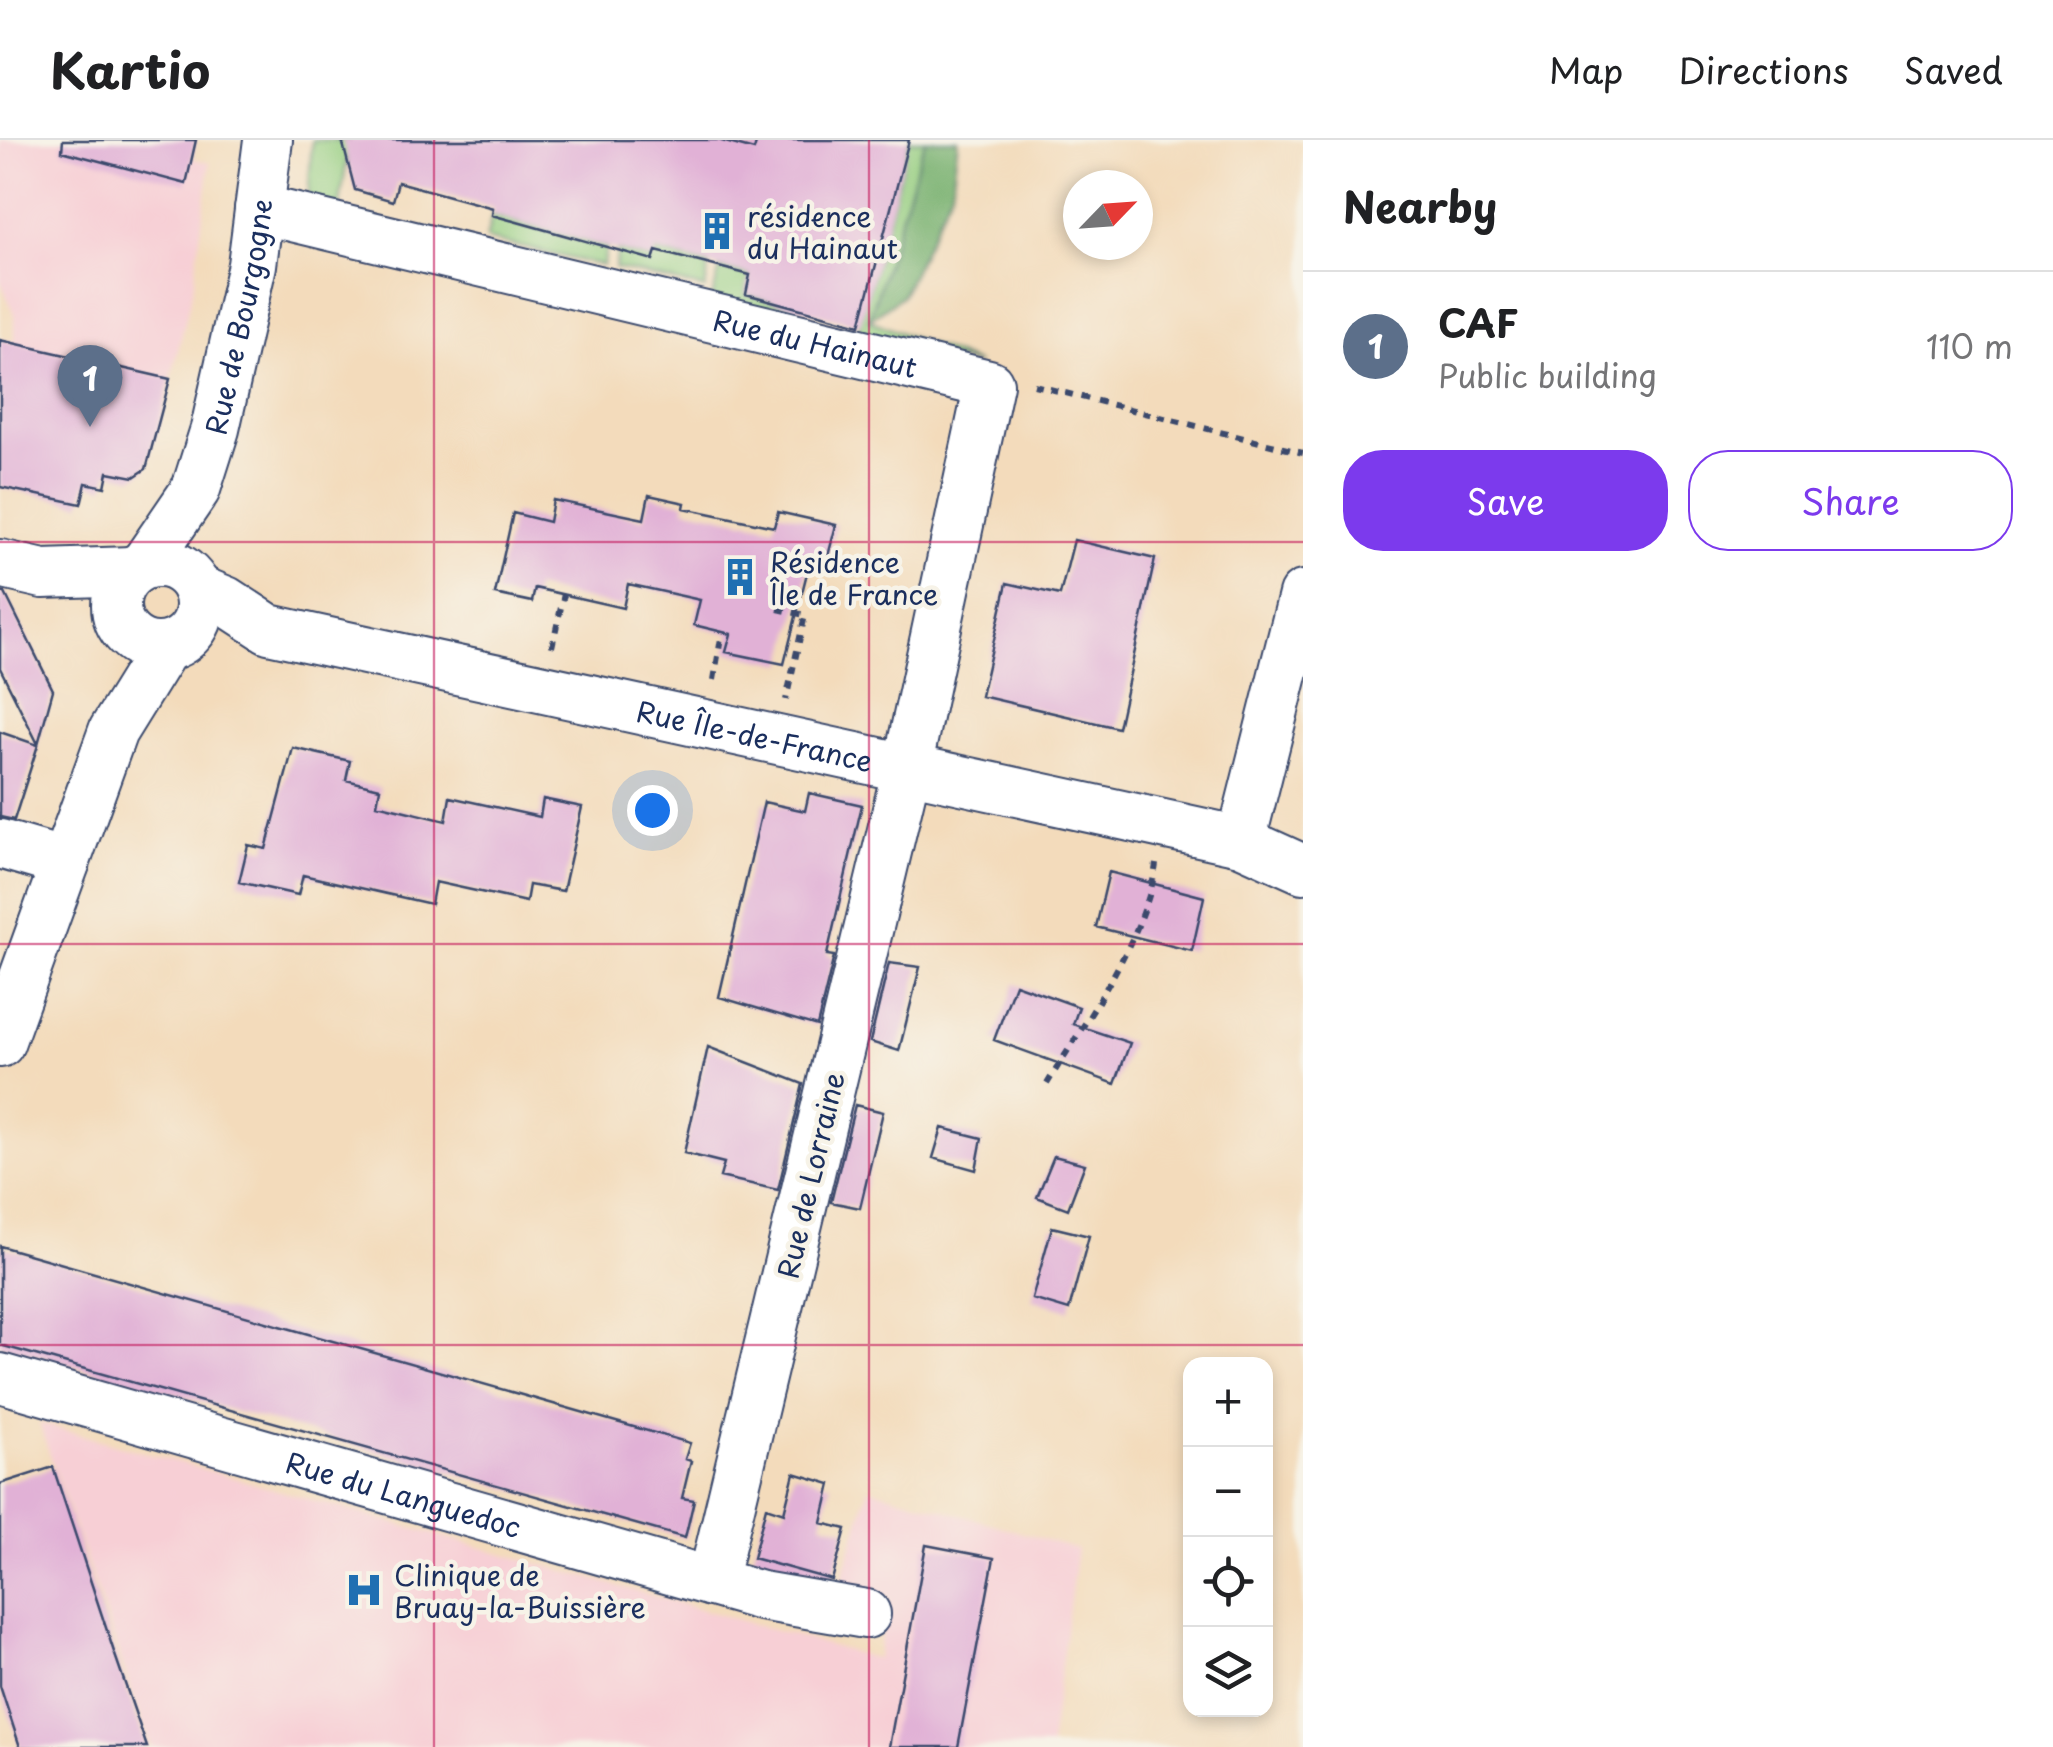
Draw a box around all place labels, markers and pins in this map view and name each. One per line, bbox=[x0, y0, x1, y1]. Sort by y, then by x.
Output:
place label: résidence du Hainaut bbox=[747, 194, 898, 269]
building icon: résidence du Hainaut bbox=[696, 210, 738, 252]
pin: 1 bbox=[58, 344, 122, 427]
place label: Résidence Île de France bbox=[770, 540, 938, 615]
building icon: Résidence Île de France bbox=[719, 556, 761, 598]
place label: Clinique de Bruay-la-Buissière bbox=[394, 1553, 646, 1628]
hospital icon: Clinique de Bruay-la-Buissière bbox=[343, 1569, 385, 1611]

